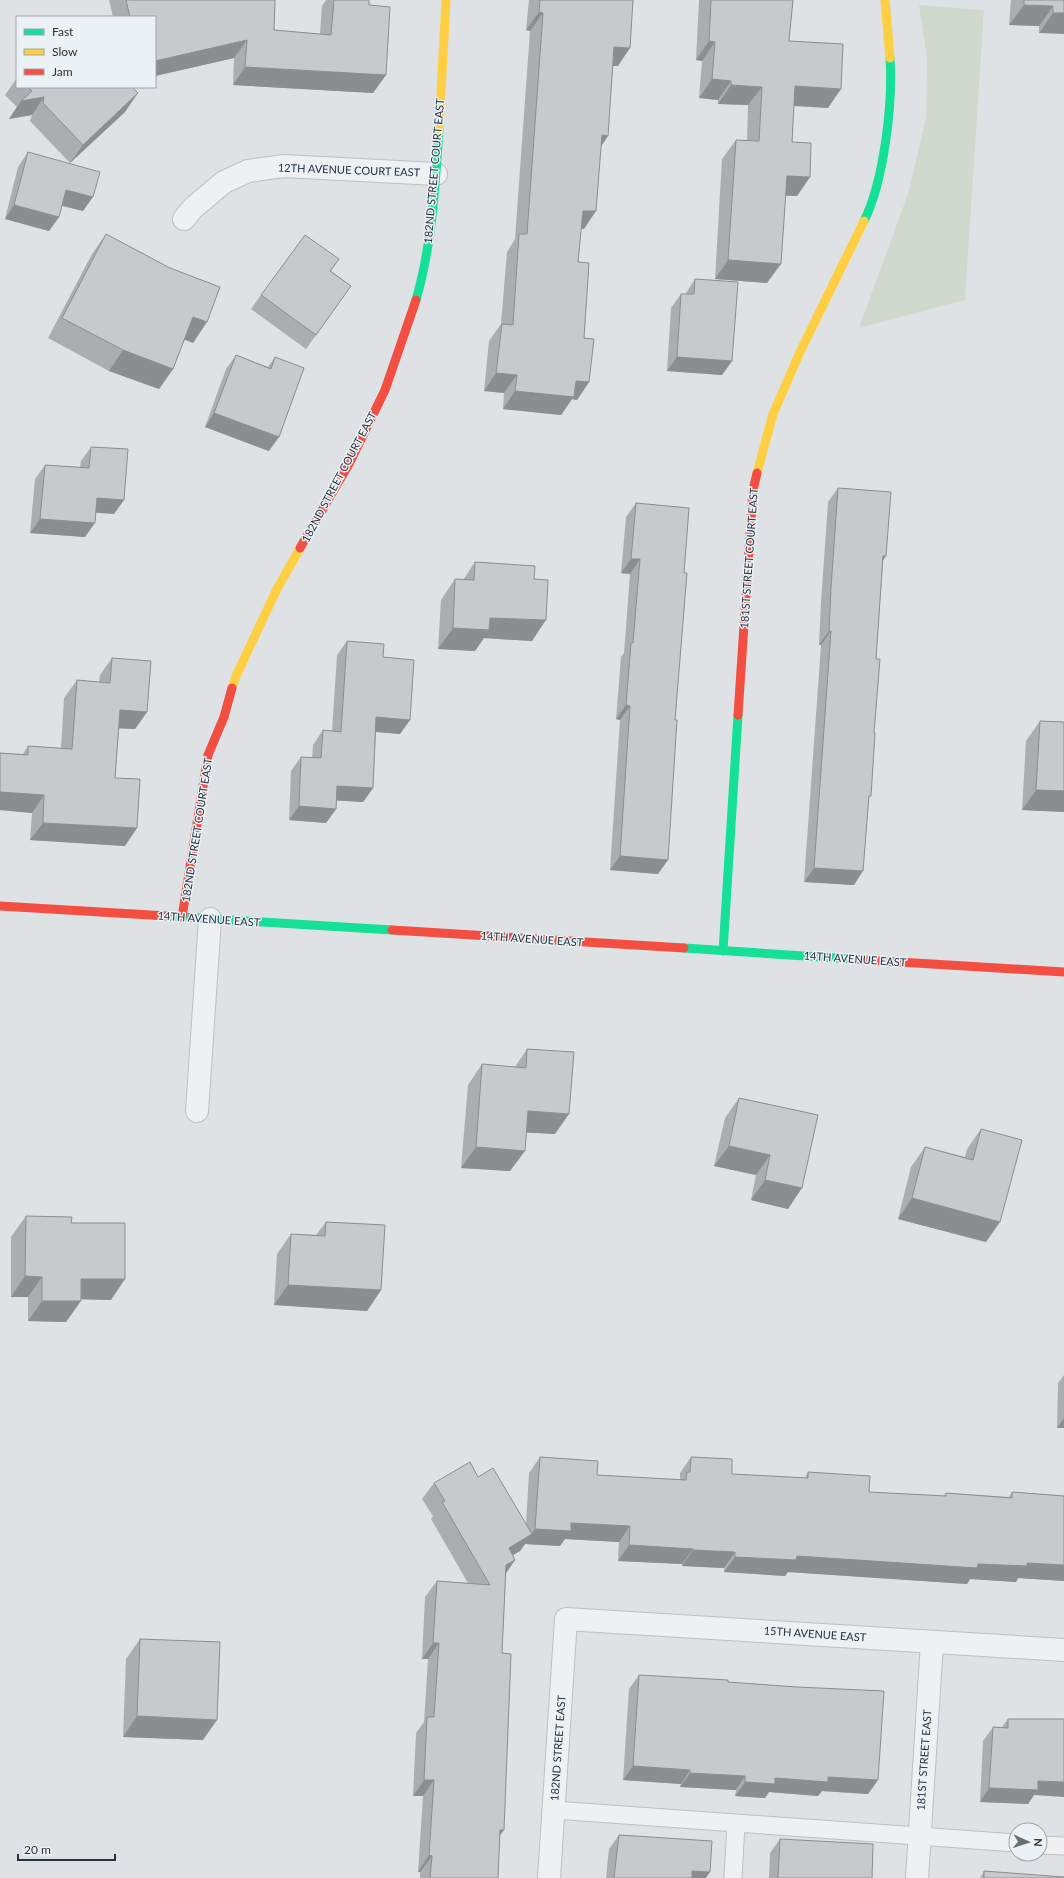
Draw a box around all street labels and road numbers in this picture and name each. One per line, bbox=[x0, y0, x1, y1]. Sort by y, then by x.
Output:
street label: 182ND STREET COURT EAST bbox=[421, 97, 446, 244]
street label: 12TH AVENUE COURT EAST bbox=[278, 161, 421, 178]
street label: 182ND STREET COURT EAST bbox=[299, 409, 379, 544]
street label: 181ST STREET COURT EAST bbox=[737, 487, 760, 629]
street label: 182ND STREET COURT EAST bbox=[179, 756, 214, 903]
street label: 14TH AVENUE EAST bbox=[157, 908, 261, 929]
street label: 14TH AVENUE EAST bbox=[480, 928, 584, 949]
street label: 14TH AVENUE EAST bbox=[803, 948, 907, 969]
street label: 15TH AVENUE EAST bbox=[763, 1623, 867, 1644]
street label: 182ND STREET EAST bbox=[547, 1694, 568, 1801]
street label: 181ST STREET EAST bbox=[913, 1708, 934, 1811]

